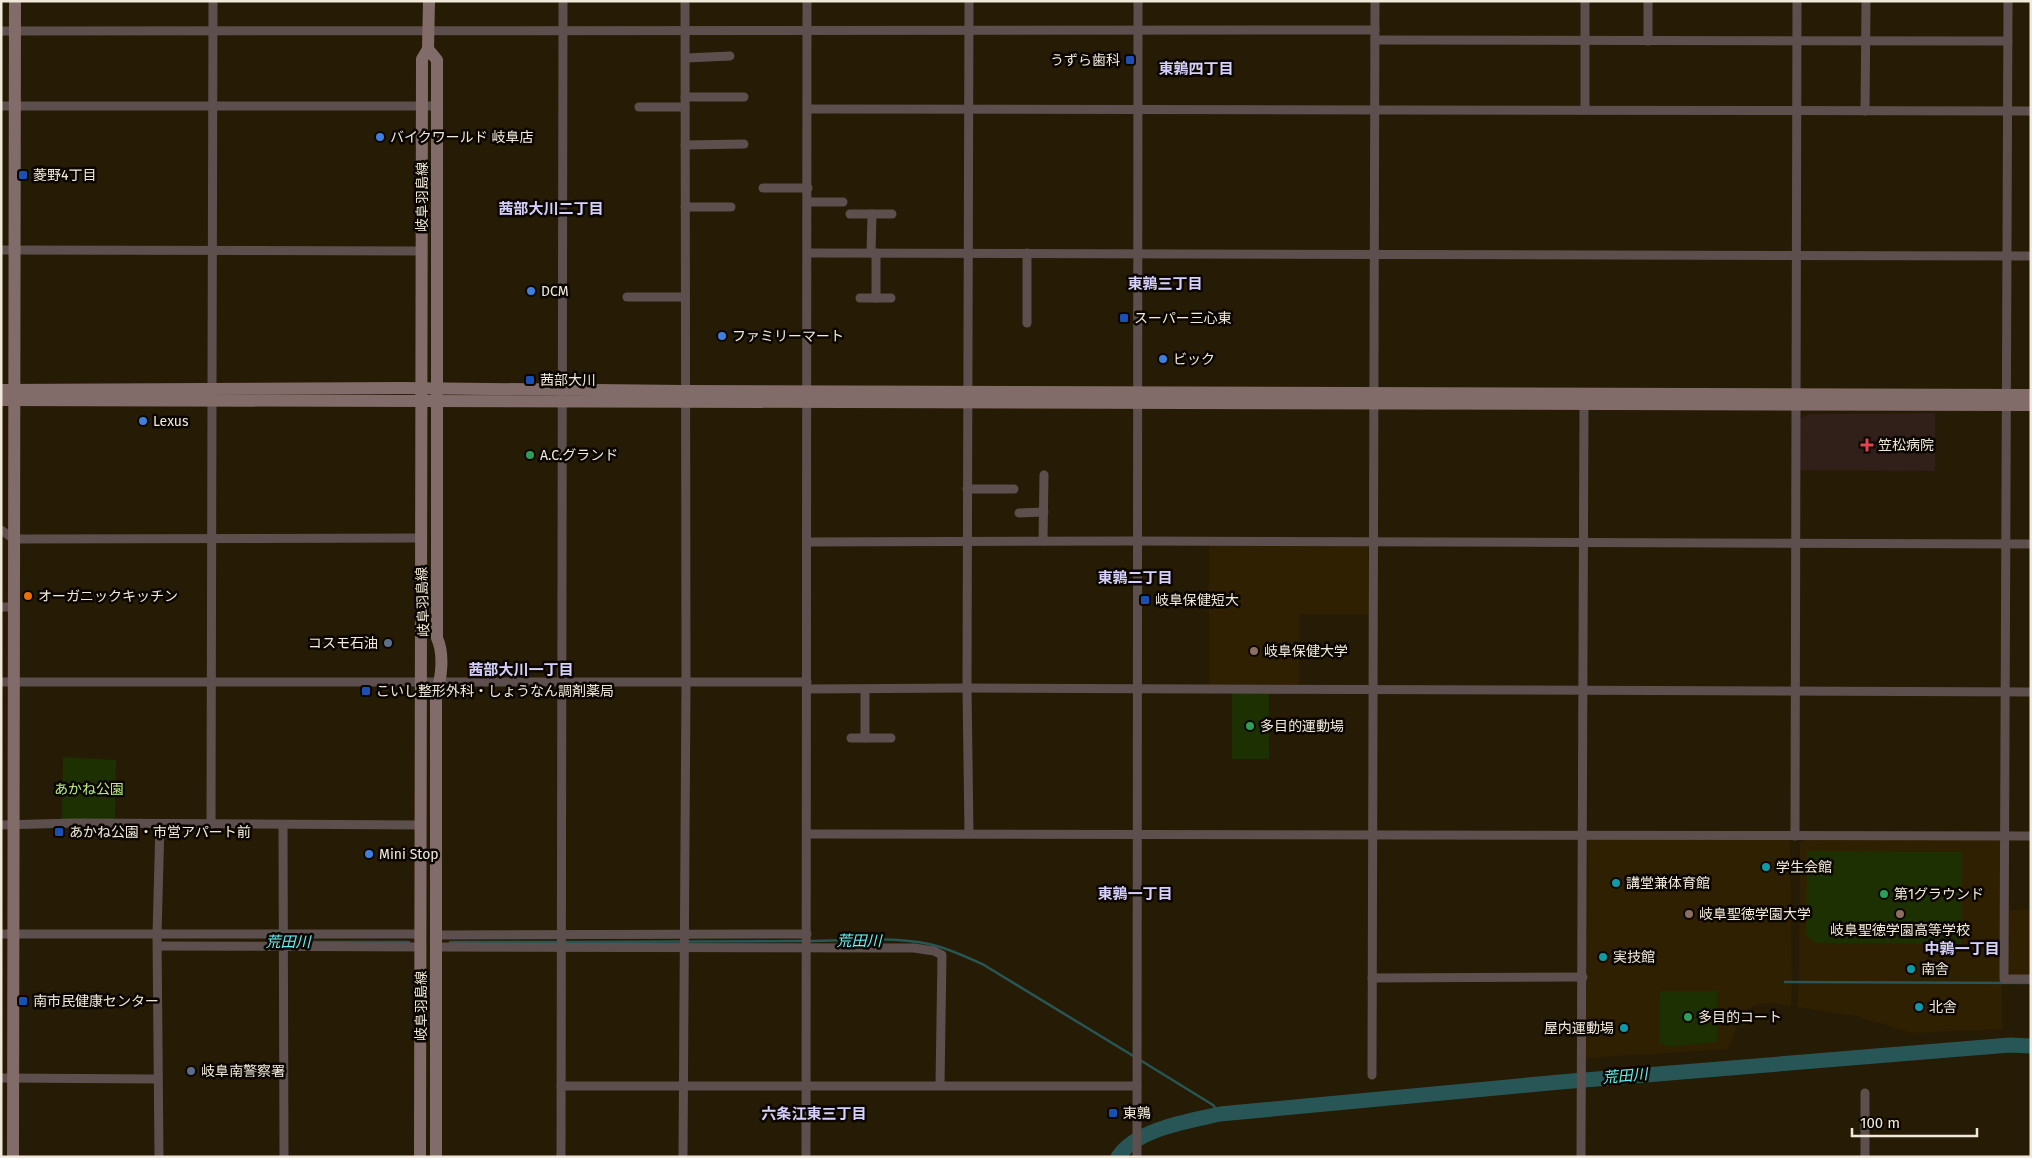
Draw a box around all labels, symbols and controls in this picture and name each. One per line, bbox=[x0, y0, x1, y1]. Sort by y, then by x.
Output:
place label: うずら歯科 bbox=[1050, 52, 1120, 69]
marker: うずら歯科 bbox=[1124, 54, 1136, 66]
district label: 東鶉四丁目 bbox=[1158, 60, 1234, 78]
place label: バイクワールド 岐阜店 bbox=[390, 129, 533, 146]
marker: バイクワールド 岐阜店 bbox=[374, 131, 386, 143]
street label: 岐阜羽島線 bbox=[414, 162, 431, 232]
place label: 菱野4丁目 bbox=[33, 167, 96, 184]
marker: 菱野4丁目 bbox=[17, 169, 29, 181]
district label: 茜部大川二丁目 bbox=[498, 200, 604, 218]
district label: 東鶉三丁目 bbox=[1127, 275, 1203, 293]
place label: DCM bbox=[541, 283, 569, 300]
marker: DCM bbox=[525, 285, 537, 297]
place label: スーパー三心東 bbox=[1134, 310, 1232, 327]
marker: スーパー三心東 bbox=[1118, 312, 1130, 324]
place label: ファミリーマート bbox=[732, 328, 844, 345]
marker: ファミリーマート bbox=[716, 330, 728, 342]
place label: ビック bbox=[1173, 351, 1215, 368]
marker: ビック bbox=[1157, 353, 1169, 365]
place label: 茜部大川 bbox=[540, 372, 596, 389]
marker: 茜部大川 bbox=[524, 374, 536, 386]
place label: Lexus bbox=[153, 413, 189, 430]
marker: Lexus bbox=[137, 415, 149, 427]
place label: 笠松病院 bbox=[1878, 437, 1934, 454]
marker: 笠松病院 bbox=[1860, 438, 1874, 452]
place label: A.C.グランド bbox=[540, 447, 618, 464]
marker: A.C.グランド bbox=[524, 449, 536, 461]
street label: 岐阜羽島線 bbox=[413, 567, 433, 637]
district label: 東鶉二丁目 bbox=[1097, 569, 1173, 587]
place label: オーガニックキッチン bbox=[38, 588, 178, 605]
marker: オーガニックキッチン bbox=[22, 590, 34, 602]
place label: 岐阜保健短大 bbox=[1155, 592, 1239, 609]
marker: 岐阜保健短大 bbox=[1139, 594, 1151, 606]
place label: コスモ石油 bbox=[308, 635, 378, 652]
marker: コスモ石油 bbox=[382, 637, 394, 649]
place label: 岐阜保健大学 bbox=[1264, 643, 1348, 660]
marker: 岐阜保健大学 bbox=[1248, 645, 1260, 657]
district label: 茜部大川一丁目 bbox=[468, 661, 574, 679]
place label: こいし整形外科・しょうなん調剤薬局 bbox=[376, 683, 614, 700]
marker: こいし整形外科・しょうなん調剤薬局 bbox=[360, 685, 372, 697]
place label: 多目的運動場 bbox=[1260, 718, 1344, 735]
marker: 多目的運動場 bbox=[1244, 720, 1256, 732]
park label: あかね公園 bbox=[54, 781, 124, 798]
place label: あかね公園・市営アパート前 bbox=[69, 824, 251, 841]
marker: あかね公園・市営アパート前 bbox=[53, 826, 65, 838]
place label: Mini Stop bbox=[379, 846, 439, 863]
marker: Mini Stop bbox=[363, 848, 375, 860]
place label: 学生会館 bbox=[1776, 859, 1832, 876]
marker: 学生会館 bbox=[1760, 861, 1772, 873]
place label: 講堂兼体育館 bbox=[1626, 875, 1710, 892]
marker: 講堂兼体育館 bbox=[1610, 877, 1622, 889]
district label: 東鶉一丁目 bbox=[1097, 885, 1173, 903]
place label: 第1グラウンド bbox=[1894, 886, 1984, 903]
marker: 第1グラウンド bbox=[1878, 888, 1890, 900]
place label: 岐阜聖徳学園大学 bbox=[1699, 906, 1811, 923]
marker: 岐阜聖徳学園大学 bbox=[1683, 908, 1695, 920]
marker: 岐阜聖徳学園高等学校 bbox=[1894, 908, 1906, 920]
place label: 岐阜聖徳学園高等学校 bbox=[1830, 922, 1970, 939]
water label: 荒田川 bbox=[836, 932, 883, 950]
water label: 荒田川 bbox=[265, 933, 312, 951]
district label: 中鶉一丁目 bbox=[1924, 940, 2000, 958]
place label: 実技館 bbox=[1613, 949, 1655, 966]
marker: 実技館 bbox=[1597, 951, 1609, 963]
place label: 南舎 bbox=[1921, 961, 1949, 978]
marker: 南舎 bbox=[1905, 963, 1917, 975]
street label: 岐阜羽島線 bbox=[413, 971, 430, 1041]
place label: 南市民健康センター bbox=[33, 993, 159, 1010]
marker: 南市民健康センター bbox=[17, 995, 29, 1007]
place label: 北舎 bbox=[1929, 999, 1957, 1016]
marker: 北舎 bbox=[1913, 1001, 1925, 1013]
place label: 多目的コート bbox=[1698, 1009, 1782, 1026]
marker: 多目的コート bbox=[1682, 1011, 1694, 1023]
place label: 屋内運動場 bbox=[1544, 1020, 1614, 1037]
marker: 屋内運動場 bbox=[1618, 1022, 1630, 1034]
place label: 岐阜南警察署 bbox=[201, 1063, 285, 1080]
marker: 岐阜南警察署 bbox=[185, 1065, 197, 1077]
water label: 荒田川 bbox=[1602, 1065, 1650, 1087]
district label: 六条江東三丁目 bbox=[761, 1105, 867, 1123]
place label: 東鶉 bbox=[1123, 1105, 1151, 1122]
scale bar bbox=[1852, 1106, 1977, 1138]
marker: 東鶉 bbox=[1107, 1107, 1119, 1119]
text: 100 m bbox=[1860, 1114, 1900, 1132]

